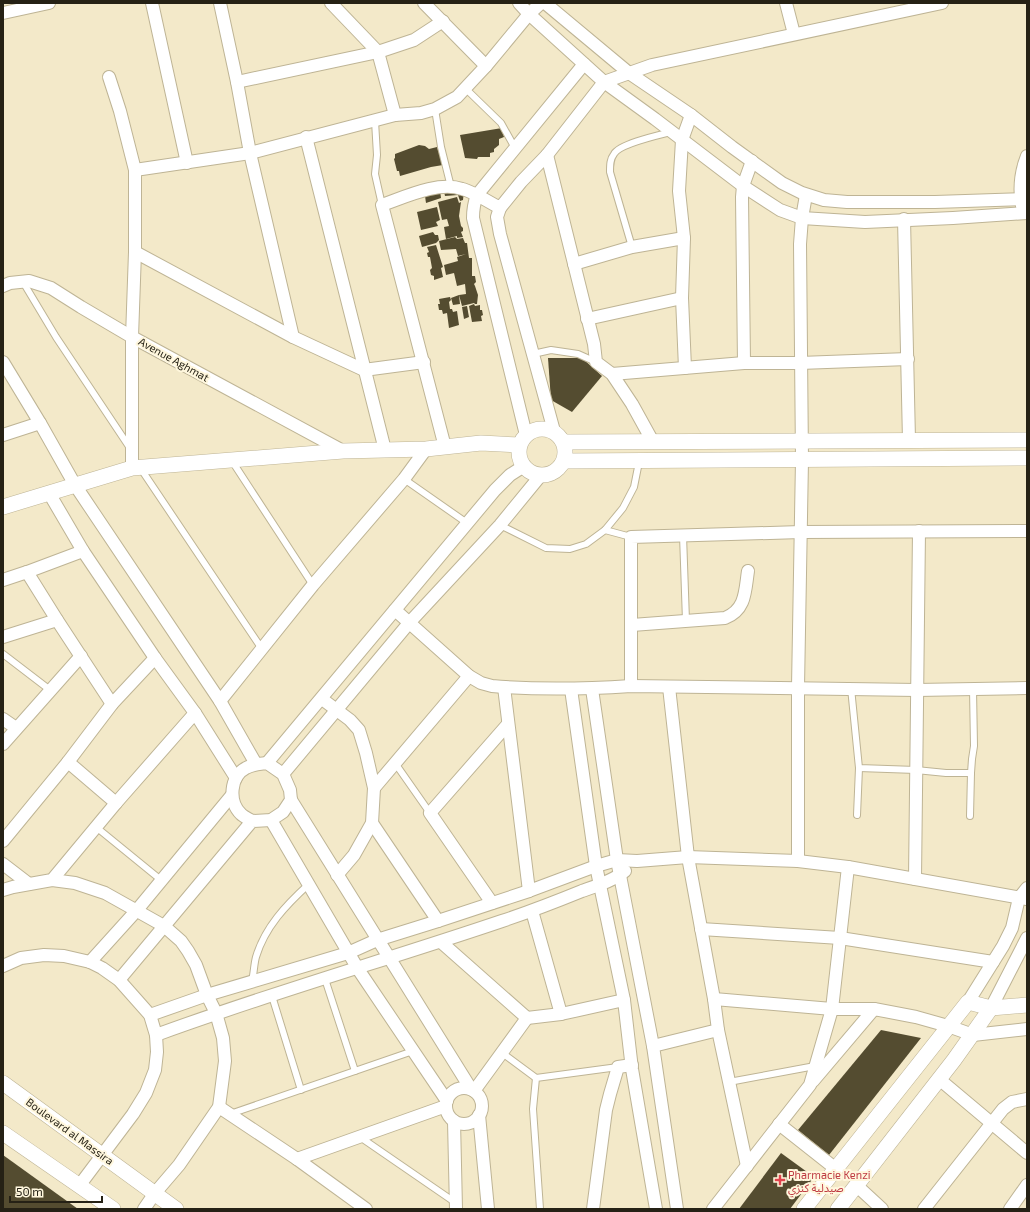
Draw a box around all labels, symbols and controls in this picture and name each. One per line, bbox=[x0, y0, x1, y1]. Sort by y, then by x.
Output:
street label: Avenue Aghmat bbox=[137, 334, 211, 384]
street label: Boulevard al Massira bbox=[24, 1095, 116, 1167]
place label: Pharmacie Kenzi صيدلية كنزي bbox=[788, 1168, 870, 1197]
marker: Pharmacie Kenzi صيدلية كنزي bbox=[775, 1175, 785, 1185]
scale bar bbox=[10, 1178, 102, 1204]
text: 50 m bbox=[16, 1184, 43, 1198]

